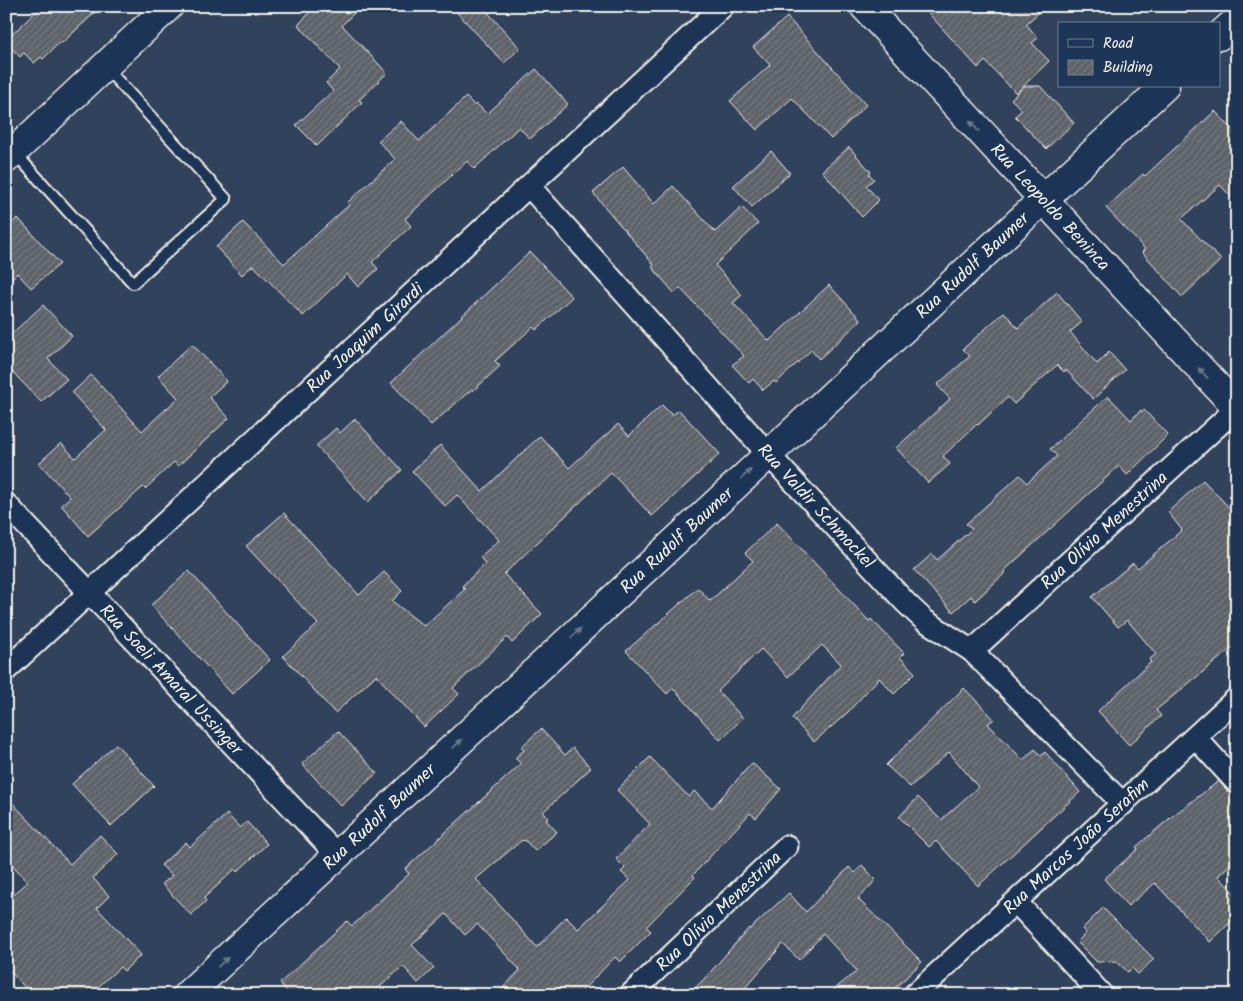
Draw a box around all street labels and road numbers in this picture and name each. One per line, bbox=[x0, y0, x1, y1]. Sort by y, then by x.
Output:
street label: Rua Leopoldo Beninca bbox=[982, 137, 1116, 279]
street label: Rua Rudolf Baumer bbox=[910, 205, 1038, 327]
street label: Rua Joaquim Girardi bbox=[300, 276, 432, 401]
street label: Rua Valdir Schmockel bbox=[749, 438, 881, 577]
street label: Rua Olívio Menestrina bbox=[1034, 465, 1176, 598]
street label: Rua Rudolf Baumer bbox=[614, 480, 742, 602]
street label: Rua Soeli Amaral Ussinger bbox=[91, 598, 250, 763]
street label: Rua Rudolf Baumer bbox=[316, 757, 444, 878]
street label: Rua Marcos João Serafim bbox=[997, 772, 1157, 922]
street label: Rua Olívio Menestrina bbox=[650, 845, 789, 979]

